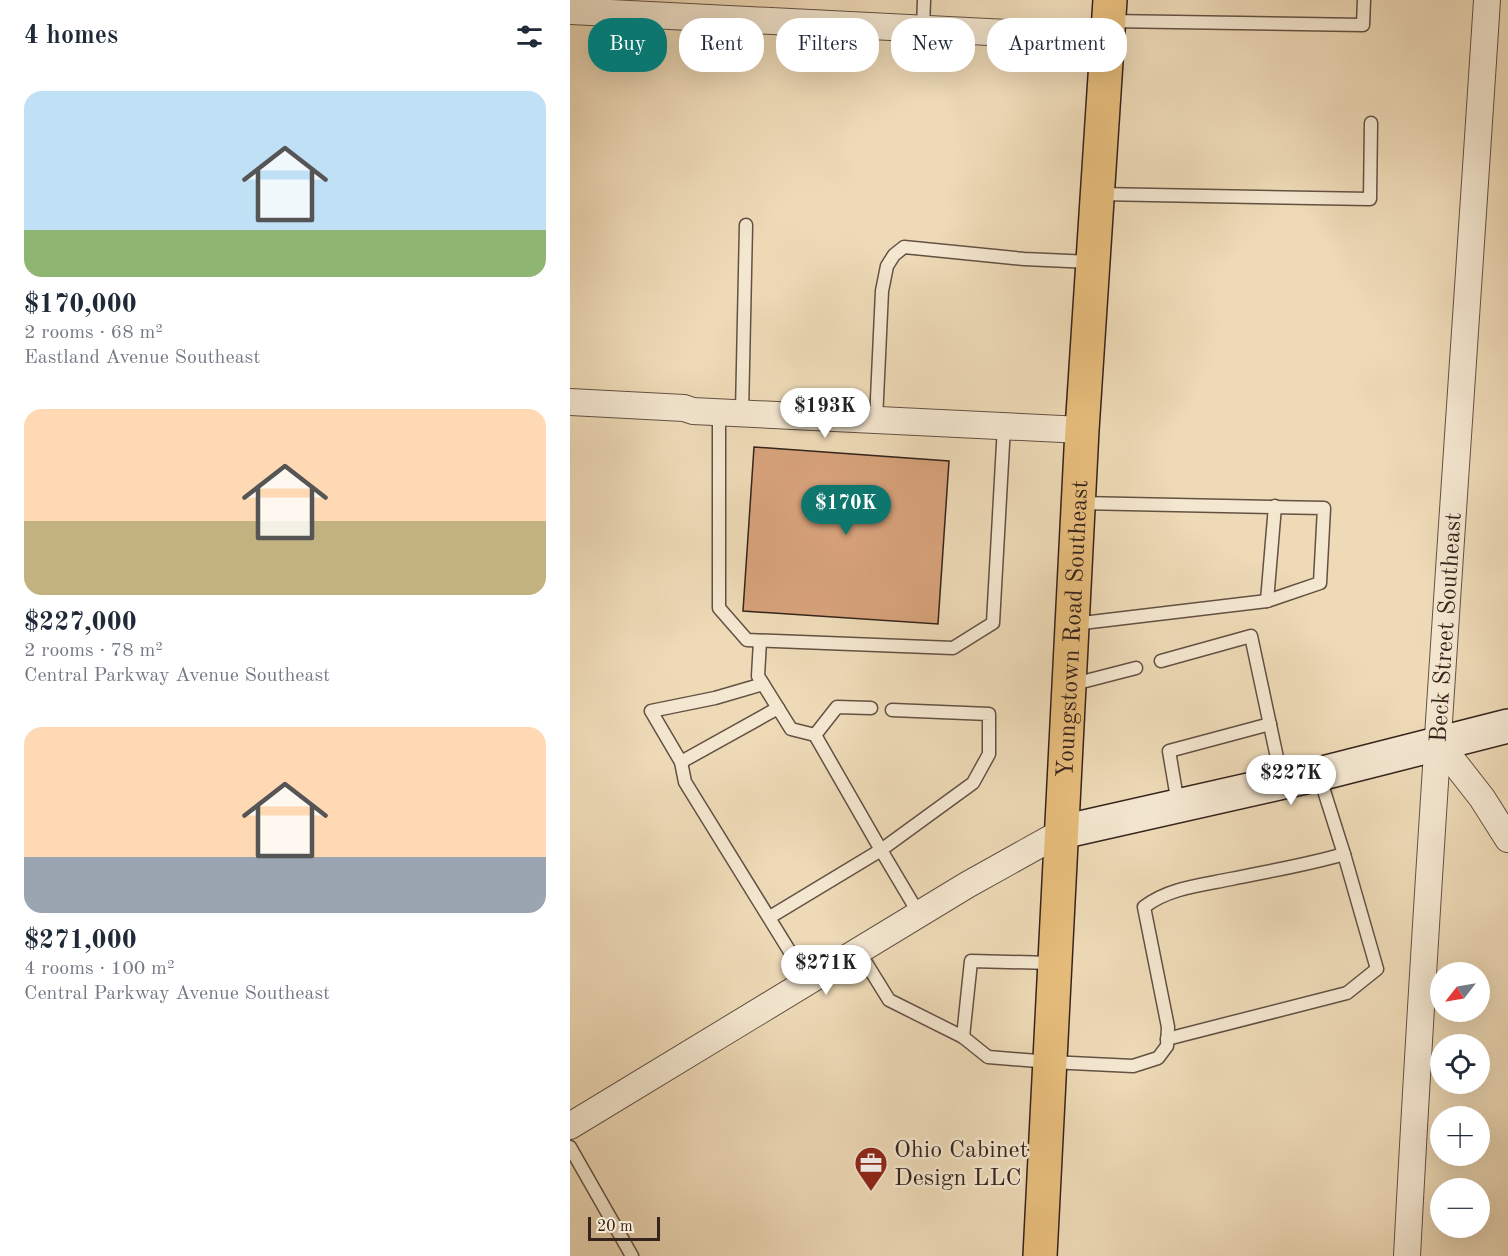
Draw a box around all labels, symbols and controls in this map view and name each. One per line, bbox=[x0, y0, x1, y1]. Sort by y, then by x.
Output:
chip: Buy bbox=[588, 18, 667, 72]
chip: Rent bbox=[679, 18, 764, 72]
chip: Filters bbox=[776, 18, 879, 72]
chip: New bbox=[891, 18, 975, 72]
chip: Apartment bbox=[987, 18, 1127, 72]
icon: filters bbox=[513, 20, 546, 53]
text: 4 homes bbox=[24, 23, 118, 49]
icon: home bbox=[231, 130, 339, 238]
text: $170,000 bbox=[24, 292, 137, 318]
text: 2 rooms · 68 m² bbox=[24, 323, 163, 343]
text: Eastland Avenue Southeast bbox=[24, 348, 260, 368]
pin: $193K bbox=[783, 388, 867, 439]
text: $193K bbox=[794, 397, 856, 417]
icon: home bbox=[231, 448, 339, 556]
street label: Youngstown Road Southeast bbox=[1054, 479, 1093, 778]
pin: $170K bbox=[804, 485, 888, 536]
text: $170K bbox=[815, 494, 877, 514]
street label: Beck Street Southeast bbox=[1428, 512, 1467, 743]
text: $227,000 bbox=[24, 610, 137, 636]
text: 2 rooms · 78 m² bbox=[24, 641, 163, 661]
text: Central Parkway Avenue Southeast bbox=[24, 666, 330, 686]
pin: $227K bbox=[1249, 755, 1333, 806]
text: $227K bbox=[1260, 764, 1322, 784]
icon: home bbox=[231, 766, 339, 874]
text: $271,000 bbox=[24, 928, 137, 954]
pin: $271K bbox=[784, 945, 868, 996]
text: $271K bbox=[795, 954, 857, 974]
text: 4 rooms · 100 m² bbox=[24, 959, 174, 979]
north arrow bbox=[1430, 962, 1490, 1022]
map controls bbox=[1430, 962, 1490, 1238]
text: Central Parkway Avenue Southeast bbox=[24, 984, 330, 1004]
button: locate bbox=[1430, 1034, 1490, 1094]
button: + bbox=[1430, 1106, 1490, 1166]
place label: Ohio Cabinet Design LLC bbox=[894, 1139, 1028, 1191]
office icon: Ohio Cabinet Design LLC bbox=[853, 1145, 889, 1192]
button: − bbox=[1430, 1178, 1490, 1238]
scale bar bbox=[588, 1214, 660, 1242]
text: 20 m bbox=[597, 1219, 633, 1235]

